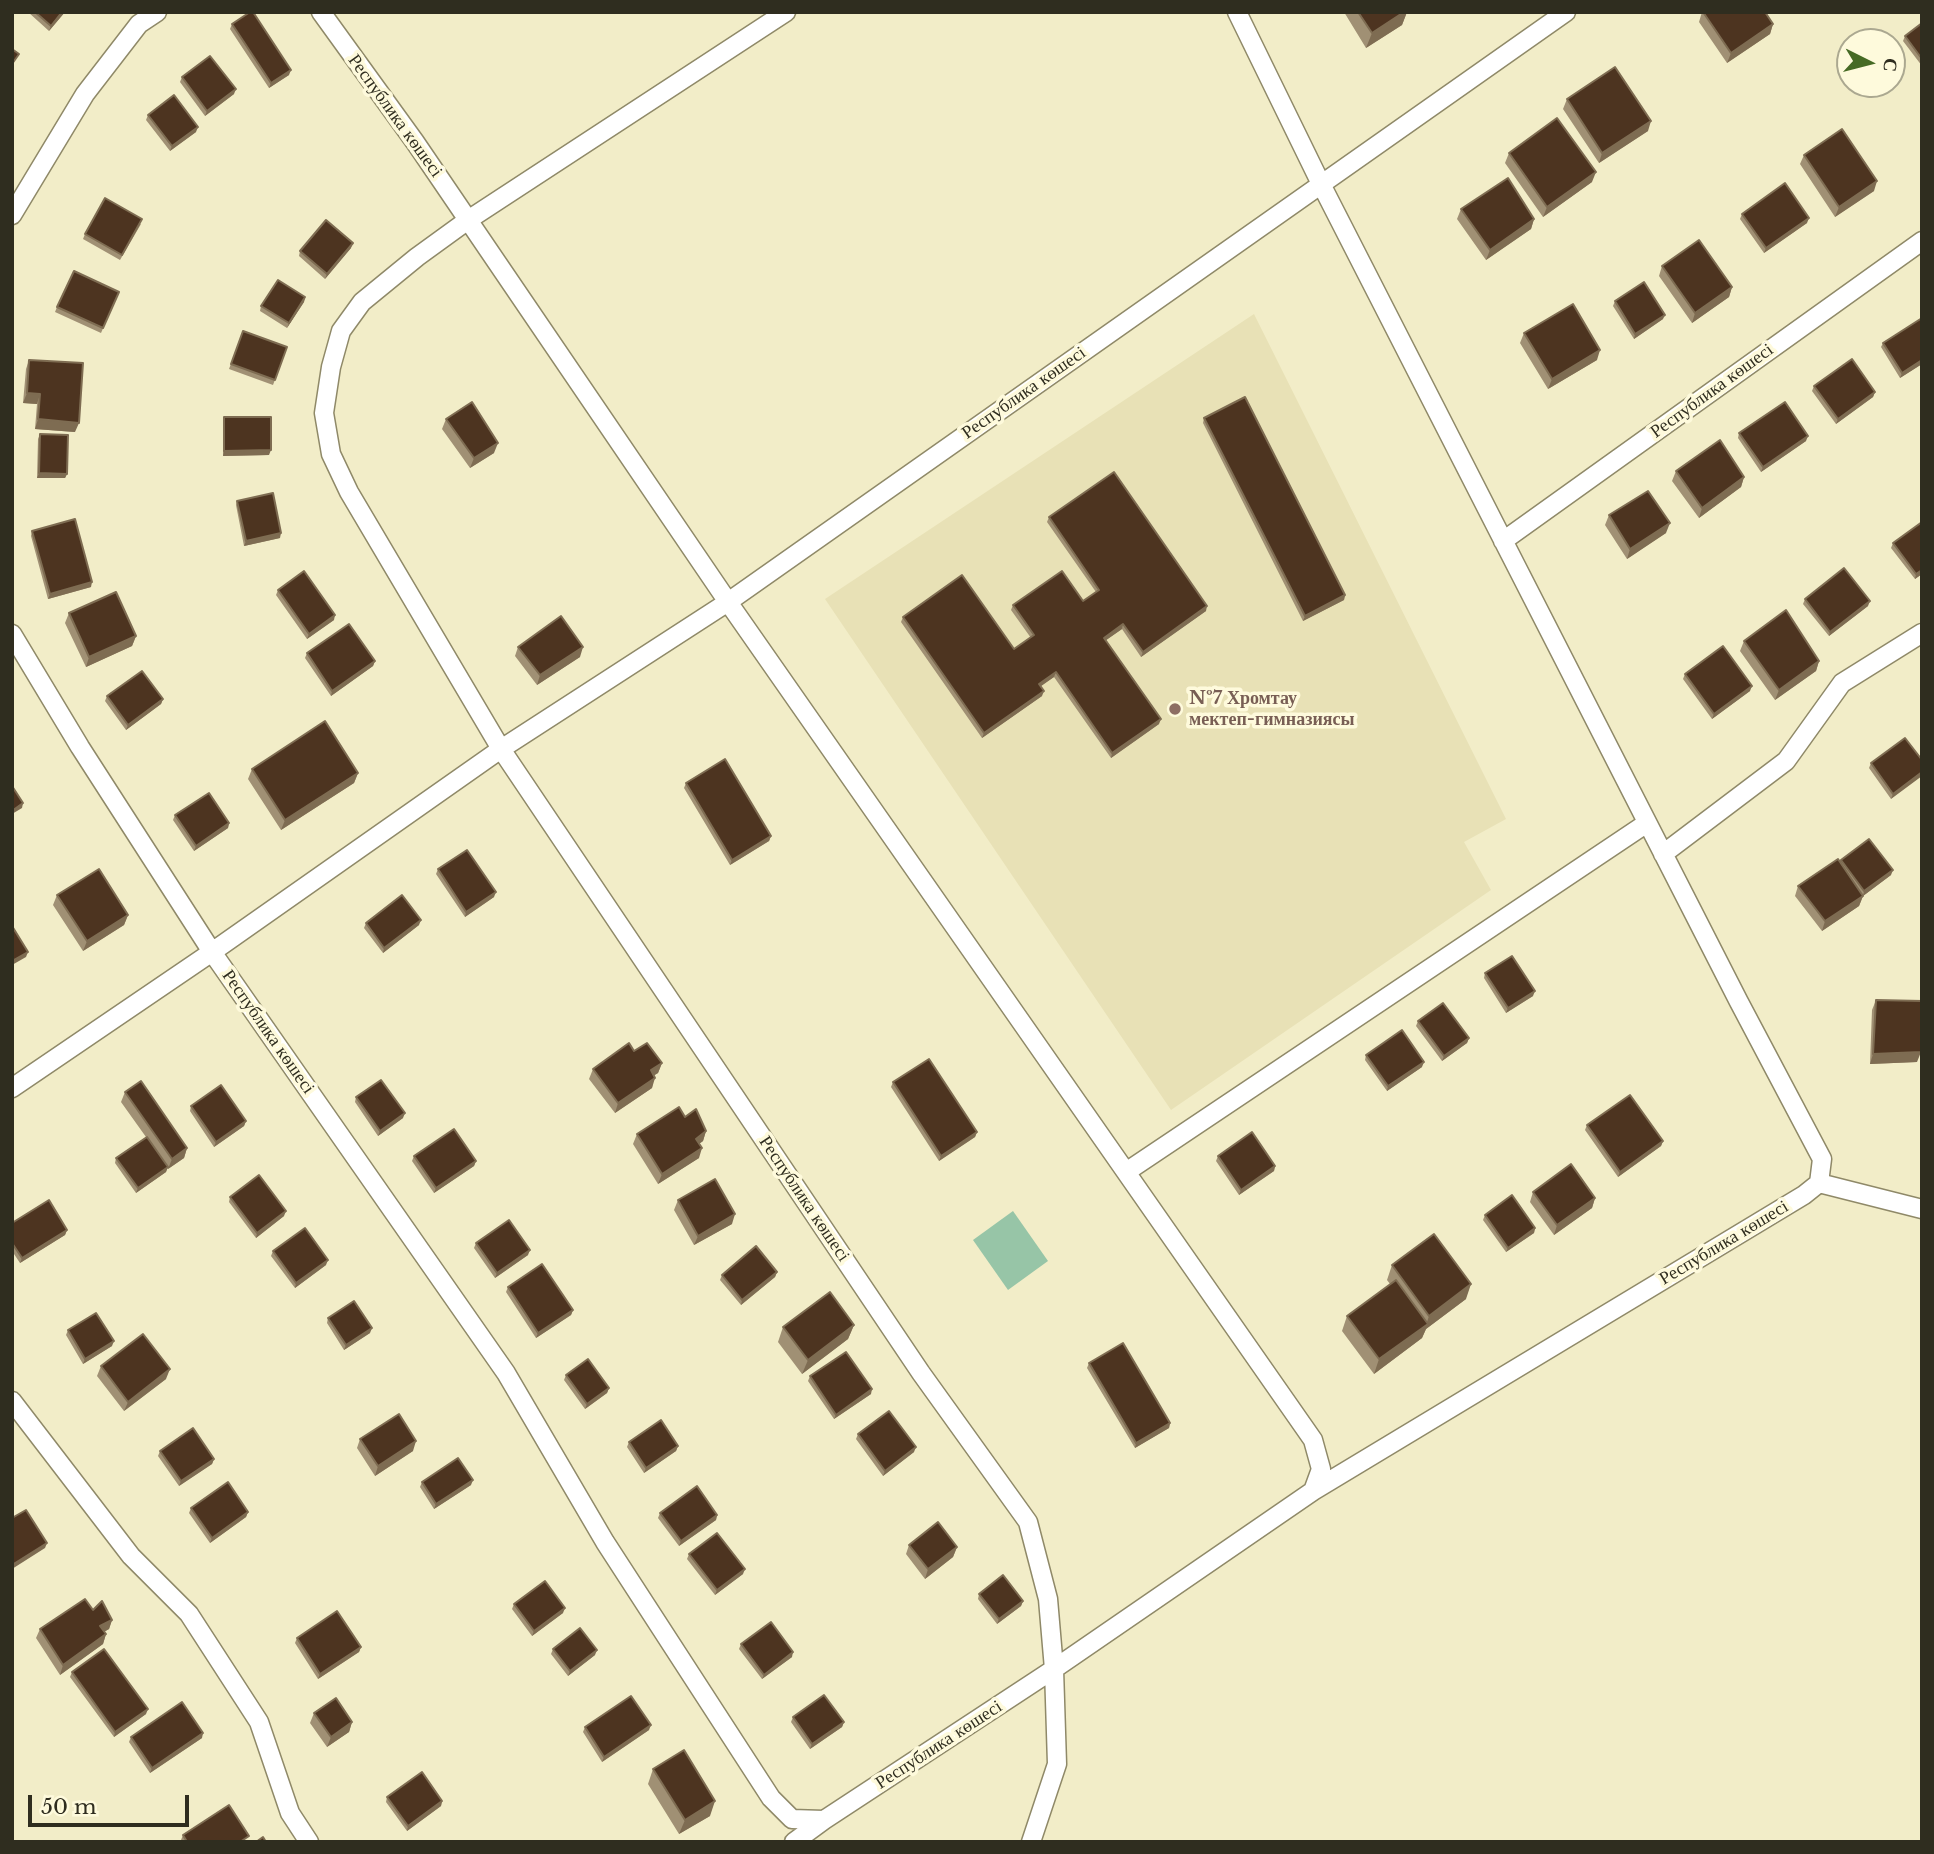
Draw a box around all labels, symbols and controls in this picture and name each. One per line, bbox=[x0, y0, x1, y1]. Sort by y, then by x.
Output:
north arrow bbox=[1836, 28, 1906, 98]
street label: Республика көшесі bbox=[343, 50, 447, 182]
text: С bbox=[1878, 57, 1903, 73]
street label: Республика көшесі bbox=[1646, 339, 1778, 443]
street label: Республика көшесі bbox=[958, 342, 1090, 444]
place label: №7 Хромтау мектеп-гимназиясы bbox=[1189, 688, 1355, 730]
marker: №7 Хромтау мектеп-гимназиясы bbox=[1167, 701, 1183, 717]
street label: Республика көшесі bbox=[217, 966, 319, 1098]
street label: Республика көшесі bbox=[754, 1132, 854, 1266]
street label: Республика көшесі bbox=[1656, 1196, 1792, 1290]
street label: Республика көшесі bbox=[872, 1696, 1006, 1794]
scale bar bbox=[32, 1780, 192, 1824]
text: 50 m bbox=[41, 1794, 96, 1820]

